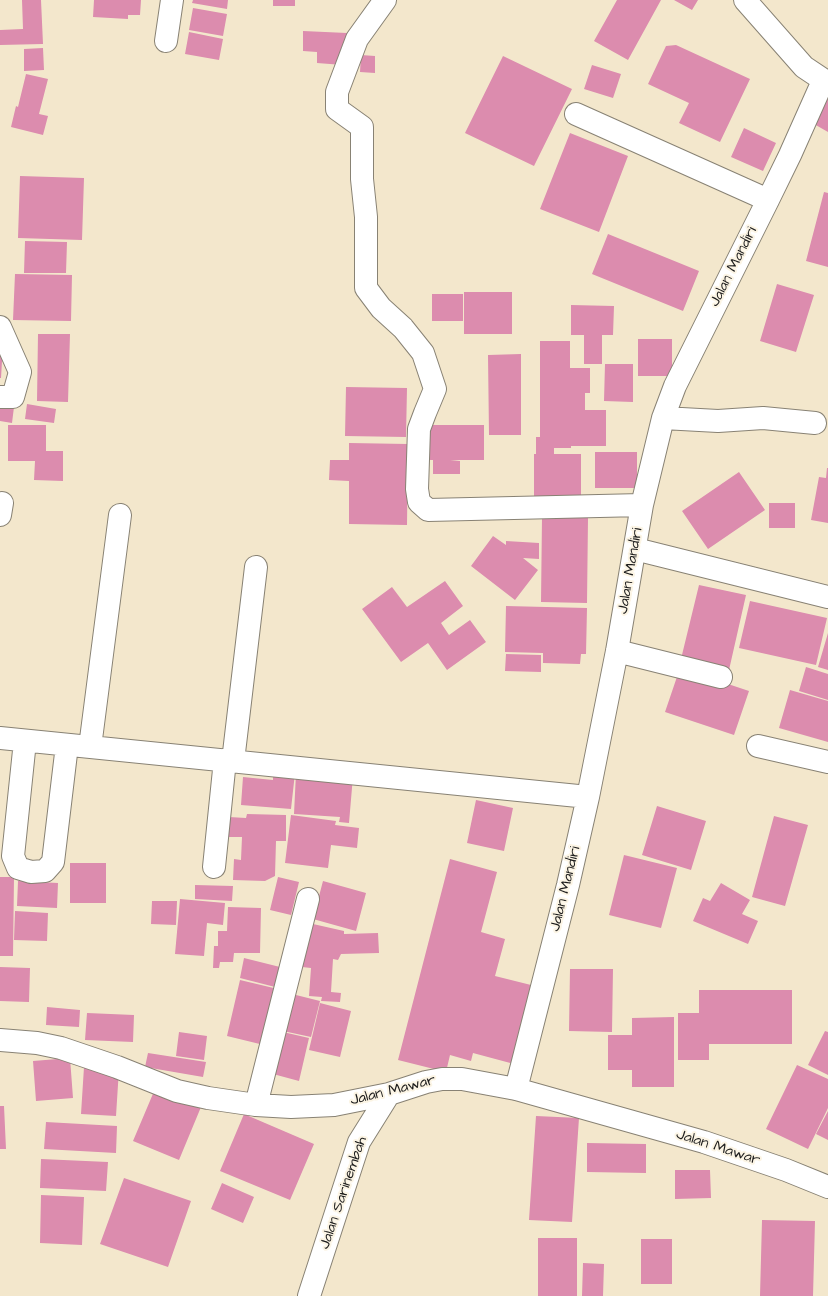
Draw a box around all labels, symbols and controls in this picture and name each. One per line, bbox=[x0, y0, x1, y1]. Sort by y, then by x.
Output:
street label: Jalan Mandiri bbox=[706, 224, 762, 310]
street label: Jalan Mandiri bbox=[615, 527, 647, 615]
street label: Jalan Mandiri bbox=[547, 845, 585, 933]
street label: Jalan Mawar bbox=[349, 1072, 437, 1110]
street label: Jalan Mawar bbox=[674, 1126, 762, 1170]
street label: Jalan Sarinembah bbox=[316, 1134, 372, 1252]

